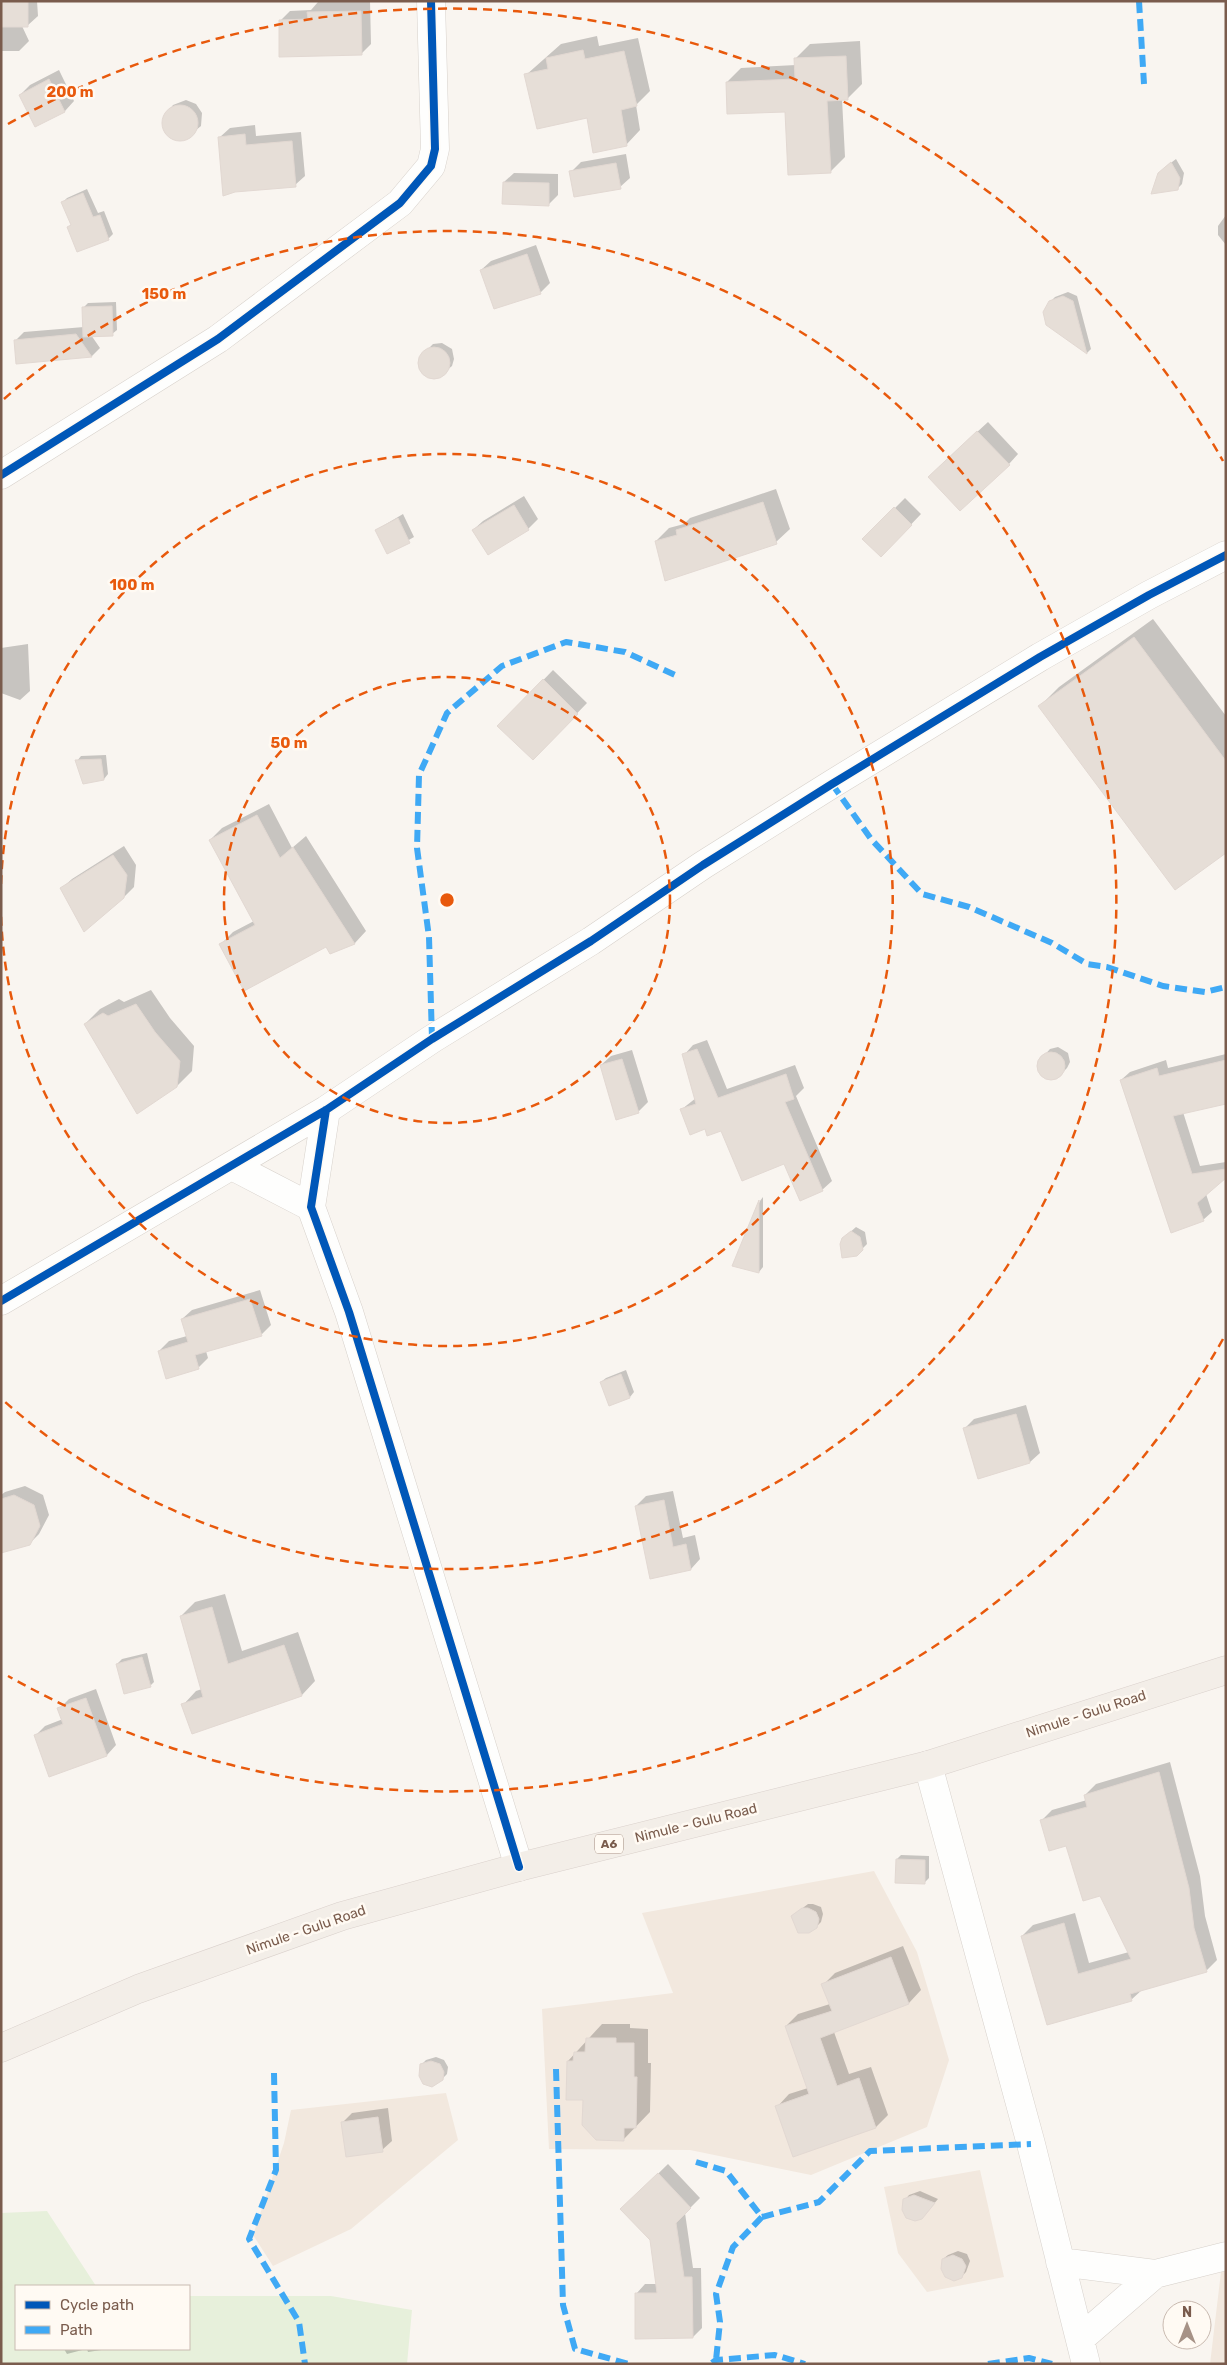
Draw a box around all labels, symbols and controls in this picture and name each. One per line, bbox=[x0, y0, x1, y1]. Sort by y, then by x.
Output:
text: 200 m bbox=[46, 83, 94, 101]
text: 150 m bbox=[142, 285, 186, 303]
text: 100 m bbox=[110, 576, 154, 594]
text: 50 m bbox=[271, 734, 307, 752]
centre of rings bbox=[438, 891, 456, 909]
street label: Nimule - Gulu Road bbox=[1024, 1687, 1148, 1741]
street label: Nimule - Gulu Road bbox=[633, 1800, 759, 1846]
road number: A6 bbox=[595, 1835, 623, 1854]
street label: Nimule - Gulu Road bbox=[244, 1902, 368, 1958]
legend bbox=[15, 2285, 190, 2350]
text: Cycle path bbox=[60, 2296, 134, 2314]
north arrow bbox=[1162, 2300, 1212, 2350]
text: N bbox=[1182, 2304, 1192, 2321]
text: Path bbox=[60, 2321, 93, 2339]

